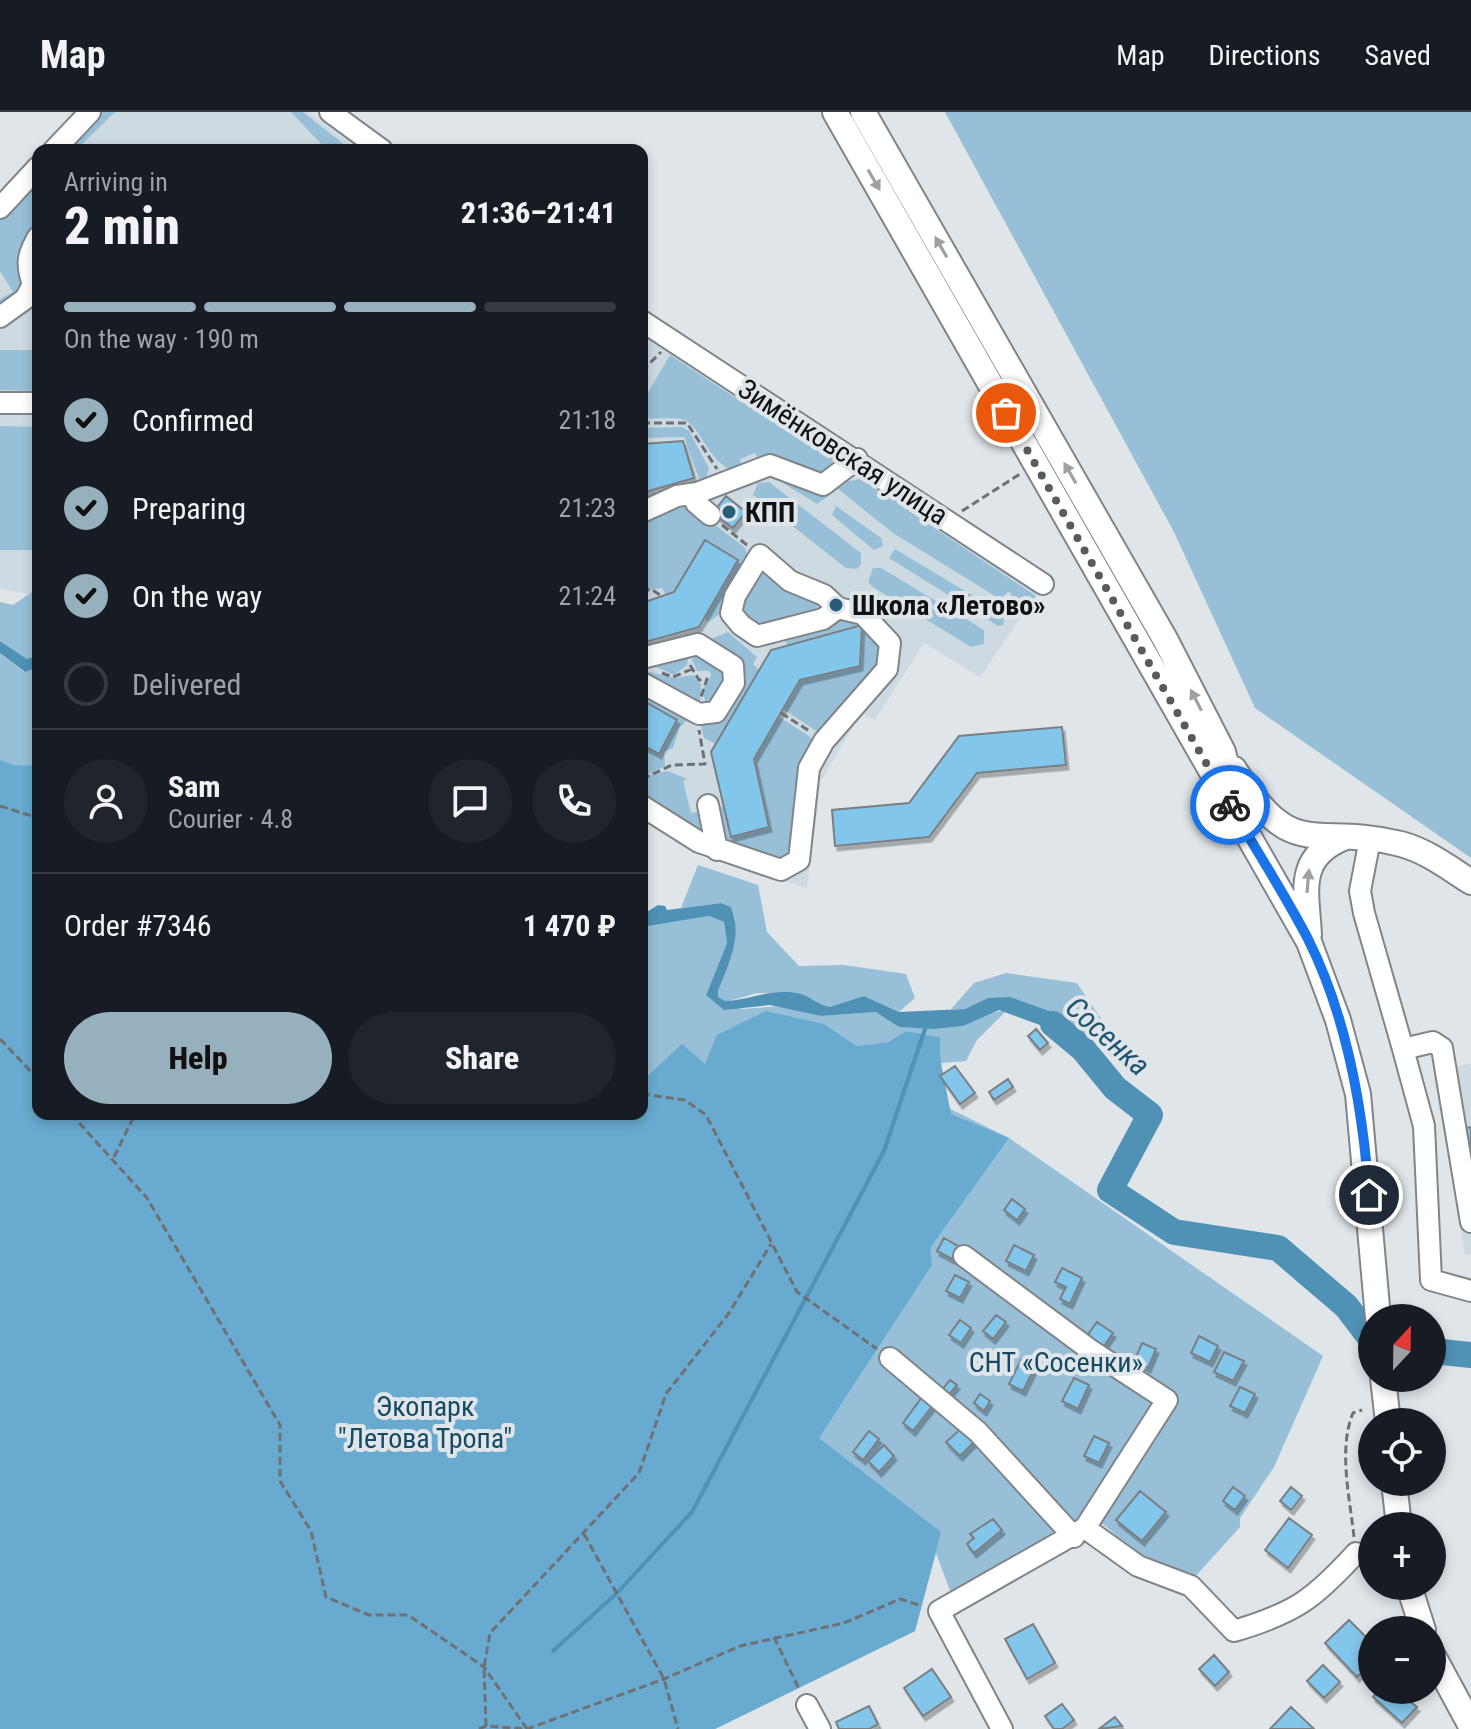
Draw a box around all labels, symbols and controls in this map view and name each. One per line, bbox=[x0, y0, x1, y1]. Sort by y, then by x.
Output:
text: Map bbox=[40, 33, 106, 77]
text: Map bbox=[1116, 39, 1165, 72]
text: Directions bbox=[1209, 39, 1320, 72]
text: Saved bbox=[1364, 39, 1431, 72]
text: Arriving in bbox=[64, 167, 168, 197]
one-way arrow bbox=[867, 169, 881, 191]
text: 21:36–21:41 bbox=[461, 195, 616, 230]
text: 2 min bbox=[64, 196, 180, 257]
one-way arrow bbox=[934, 236, 948, 258]
text: On the way · 190 m bbox=[64, 324, 259, 354]
street label: Зимёнковская улица bbox=[732, 372, 954, 532]
pin bbox=[972, 379, 1040, 447]
icon: bag bbox=[984, 391, 1028, 435]
icon: check bbox=[64, 398, 108, 442]
text: Confirmed bbox=[132, 403, 254, 438]
text: 21:18 bbox=[559, 405, 616, 435]
one-way arrow bbox=[1063, 462, 1077, 484]
icon: check bbox=[64, 486, 108, 530]
text: Preparing bbox=[132, 491, 246, 526]
text: 21:23 bbox=[559, 493, 616, 523]
place label: КПП bbox=[745, 496, 795, 529]
marker: КПП bbox=[720, 503, 738, 521]
icon: check bbox=[64, 574, 108, 618]
text: On the way bbox=[132, 579, 262, 614]
text: 21:24 bbox=[559, 581, 616, 611]
place label: Школа «Летово» bbox=[852, 589, 1046, 622]
marker: Школа «Летово» bbox=[827, 596, 845, 614]
text: Delivered bbox=[132, 667, 241, 702]
one-way arrow bbox=[1189, 689, 1203, 712]
button: person bbox=[64, 759, 148, 843]
button: chat bbox=[428, 759, 512, 843]
button: phone bbox=[532, 759, 616, 843]
courier bbox=[1190, 765, 1270, 845]
text: Sam bbox=[168, 769, 221, 804]
icon: bike bbox=[1208, 783, 1252, 827]
text: Courier · 4.8 bbox=[168, 804, 293, 834]
one-way arrow bbox=[1302, 869, 1315, 894]
text: Order #7346 bbox=[64, 908, 212, 943]
text: 1 470 ₽ bbox=[523, 908, 616, 943]
water label: Сосенка bbox=[1059, 989, 1157, 1083]
button: Help bbox=[64, 1012, 332, 1104]
button: Share bbox=[348, 1012, 616, 1104]
pin bbox=[1335, 1161, 1403, 1229]
icon: home bbox=[1347, 1173, 1391, 1217]
north arrow bbox=[1358, 1304, 1446, 1392]
map controls bbox=[1358, 1304, 1446, 1704]
park label: СНТ «Сосенки» bbox=[969, 1346, 1143, 1379]
park label: Экопарк "Летова Тропа" bbox=[338, 1390, 512, 1455]
button: locate bbox=[1358, 1408, 1446, 1496]
button: + bbox=[1358, 1512, 1446, 1600]
button: − bbox=[1358, 1616, 1446, 1704]

